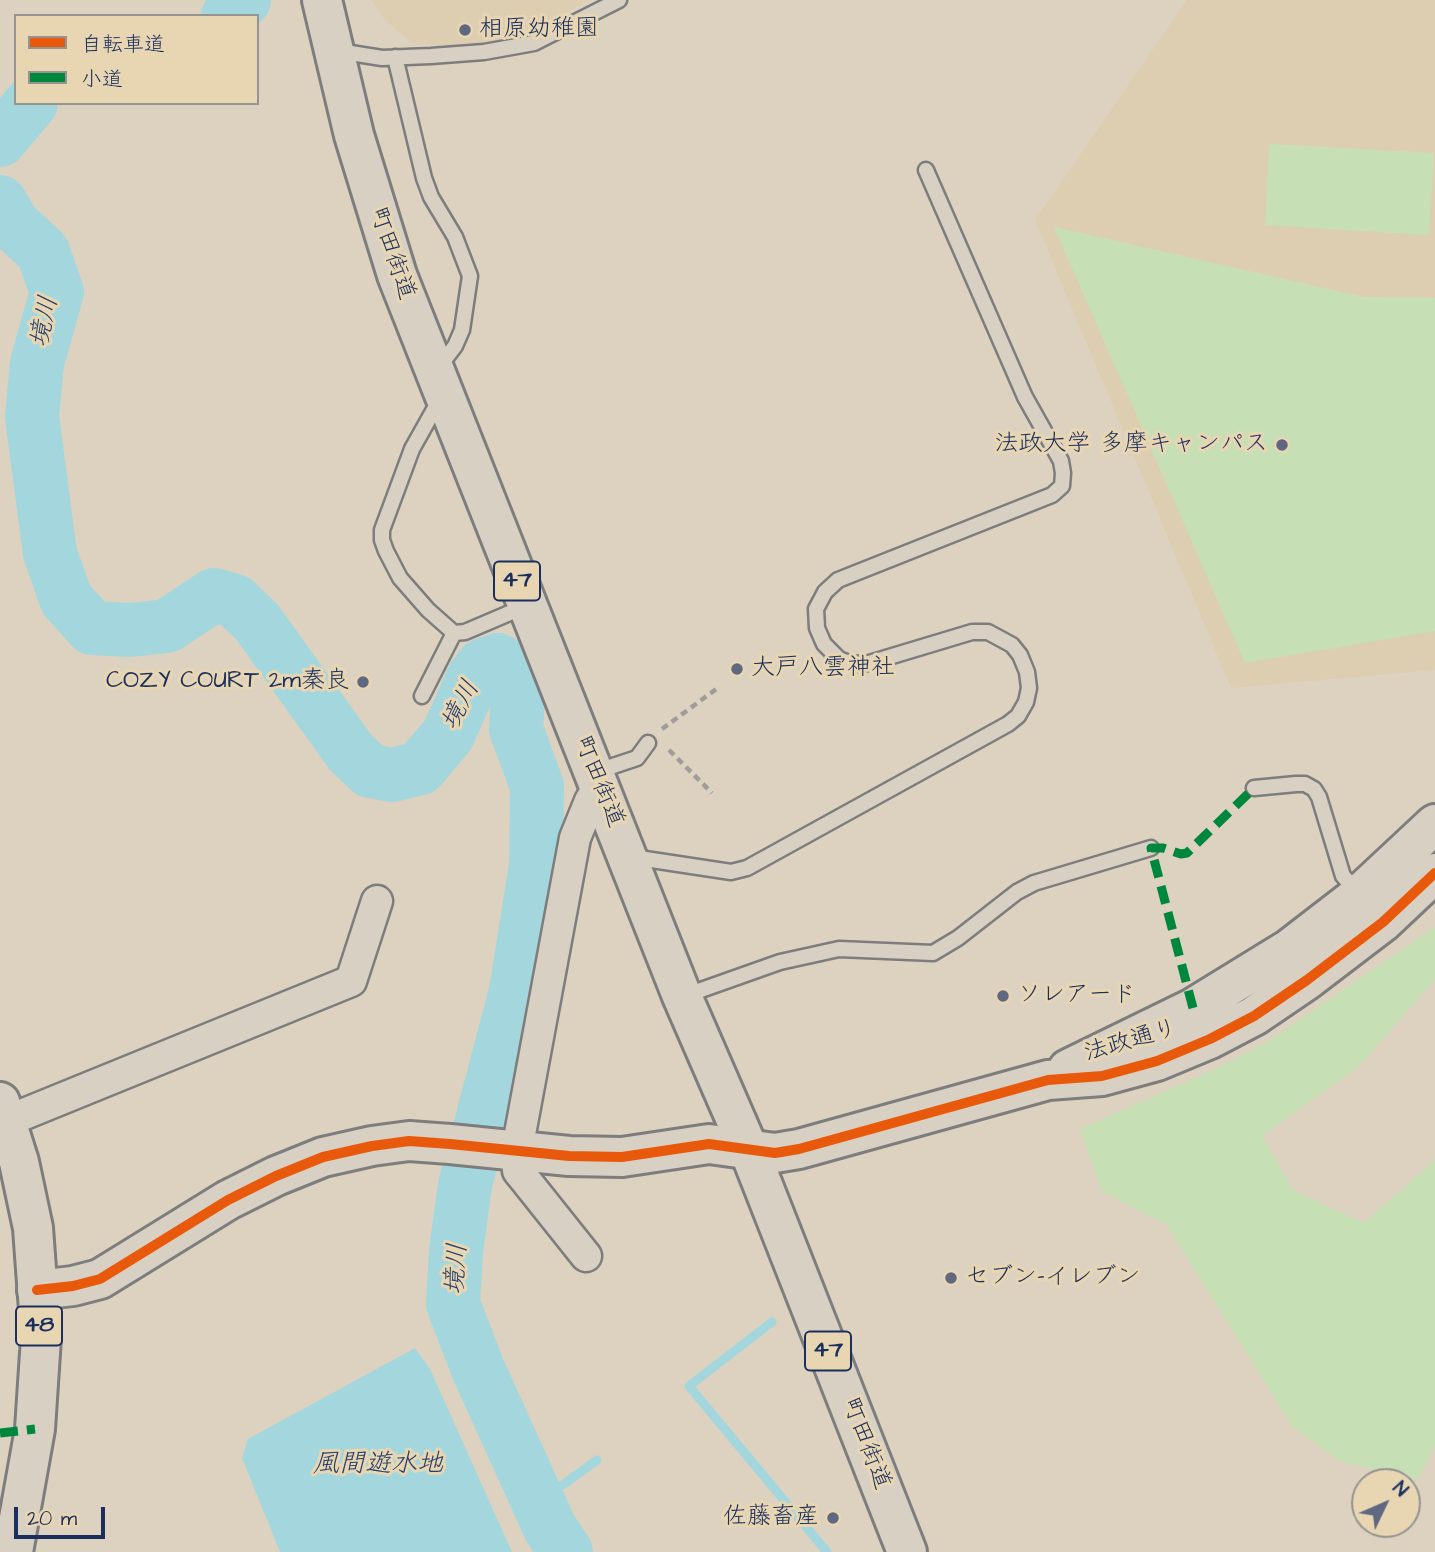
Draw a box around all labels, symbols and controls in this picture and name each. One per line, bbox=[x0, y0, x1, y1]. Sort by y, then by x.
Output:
legend bbox=[14, 14, 259, 105]
place label: 相原幼稚園 bbox=[479, 16, 599, 44]
marker: 相原幼稚園 bbox=[457, 22, 473, 38]
text: 自転車道 bbox=[81, 30, 165, 59]
text: 小道 bbox=[81, 65, 123, 94]
street label: 町田街道 bbox=[362, 204, 420, 304]
water label: 境川 bbox=[25, 293, 67, 351]
place label: 法政大学 多摩キャンパス bbox=[994, 431, 1268, 459]
marker: 法政大学 多摩キャンパス bbox=[1274, 437, 1290, 453]
road number: 47 bbox=[494, 562, 540, 600]
place label: 大戸八雲神社 bbox=[751, 655, 895, 683]
marker: 大戸八雲神社 bbox=[729, 661, 745, 677]
place label: COZY COURT 2m秦良 bbox=[106, 668, 349, 696]
marker: COZY COURT 2m秦良 bbox=[355, 674, 371, 690]
water label: 境川 bbox=[436, 676, 488, 736]
street label: 町田街道 bbox=[567, 732, 629, 832]
place label: ソレアード bbox=[1017, 982, 1136, 1010]
marker: ソレアード bbox=[995, 988, 1011, 1004]
street label: 法政通り bbox=[1081, 1015, 1181, 1069]
water label: 境川 bbox=[441, 1242, 475, 1296]
place label: セブン-イレブン bbox=[965, 1264, 1140, 1292]
marker: セブン-イレブン bbox=[943, 1270, 959, 1286]
road number: 48 bbox=[16, 1306, 62, 1345]
road number: 47 bbox=[805, 1332, 851, 1370]
street label: 町田街道 bbox=[834, 1394, 896, 1494]
water label: 風間遊水地 bbox=[313, 1450, 443, 1482]
north arrow bbox=[1351, 1468, 1421, 1538]
text: N bbox=[1386, 1476, 1414, 1503]
scale bar bbox=[18, 1492, 108, 1536]
text: 20 m bbox=[27, 1504, 77, 1533]
place label: 佐藤畜産 bbox=[723, 1504, 819, 1532]
marker: 佐藤畜産 bbox=[825, 1510, 841, 1526]

